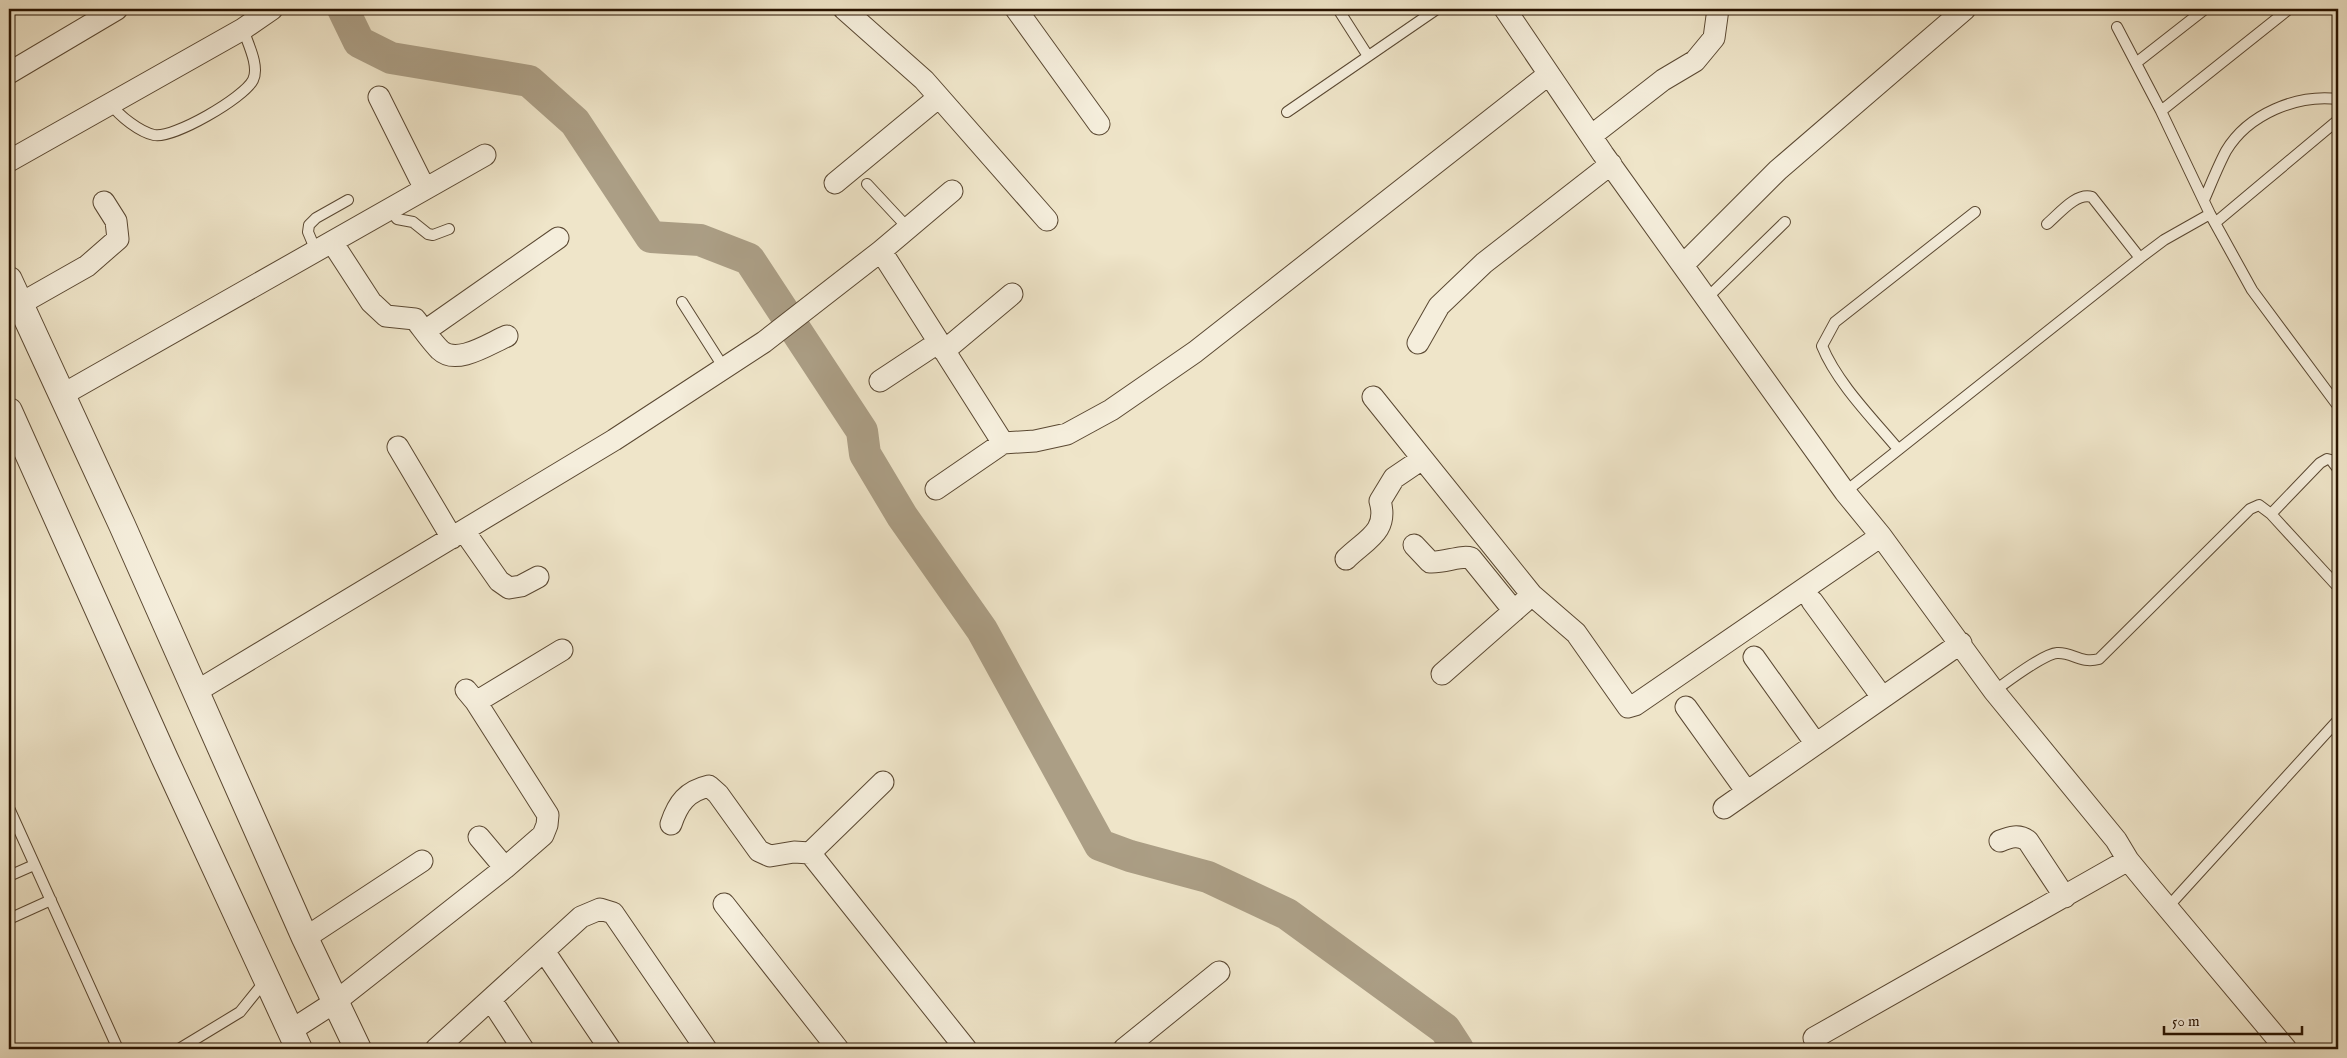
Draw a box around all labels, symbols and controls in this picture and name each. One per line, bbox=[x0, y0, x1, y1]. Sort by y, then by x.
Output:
scale bar bbox=[2164, 1003, 2302, 1035]
text: 50 m bbox=[2172, 1012, 2200, 1031]

